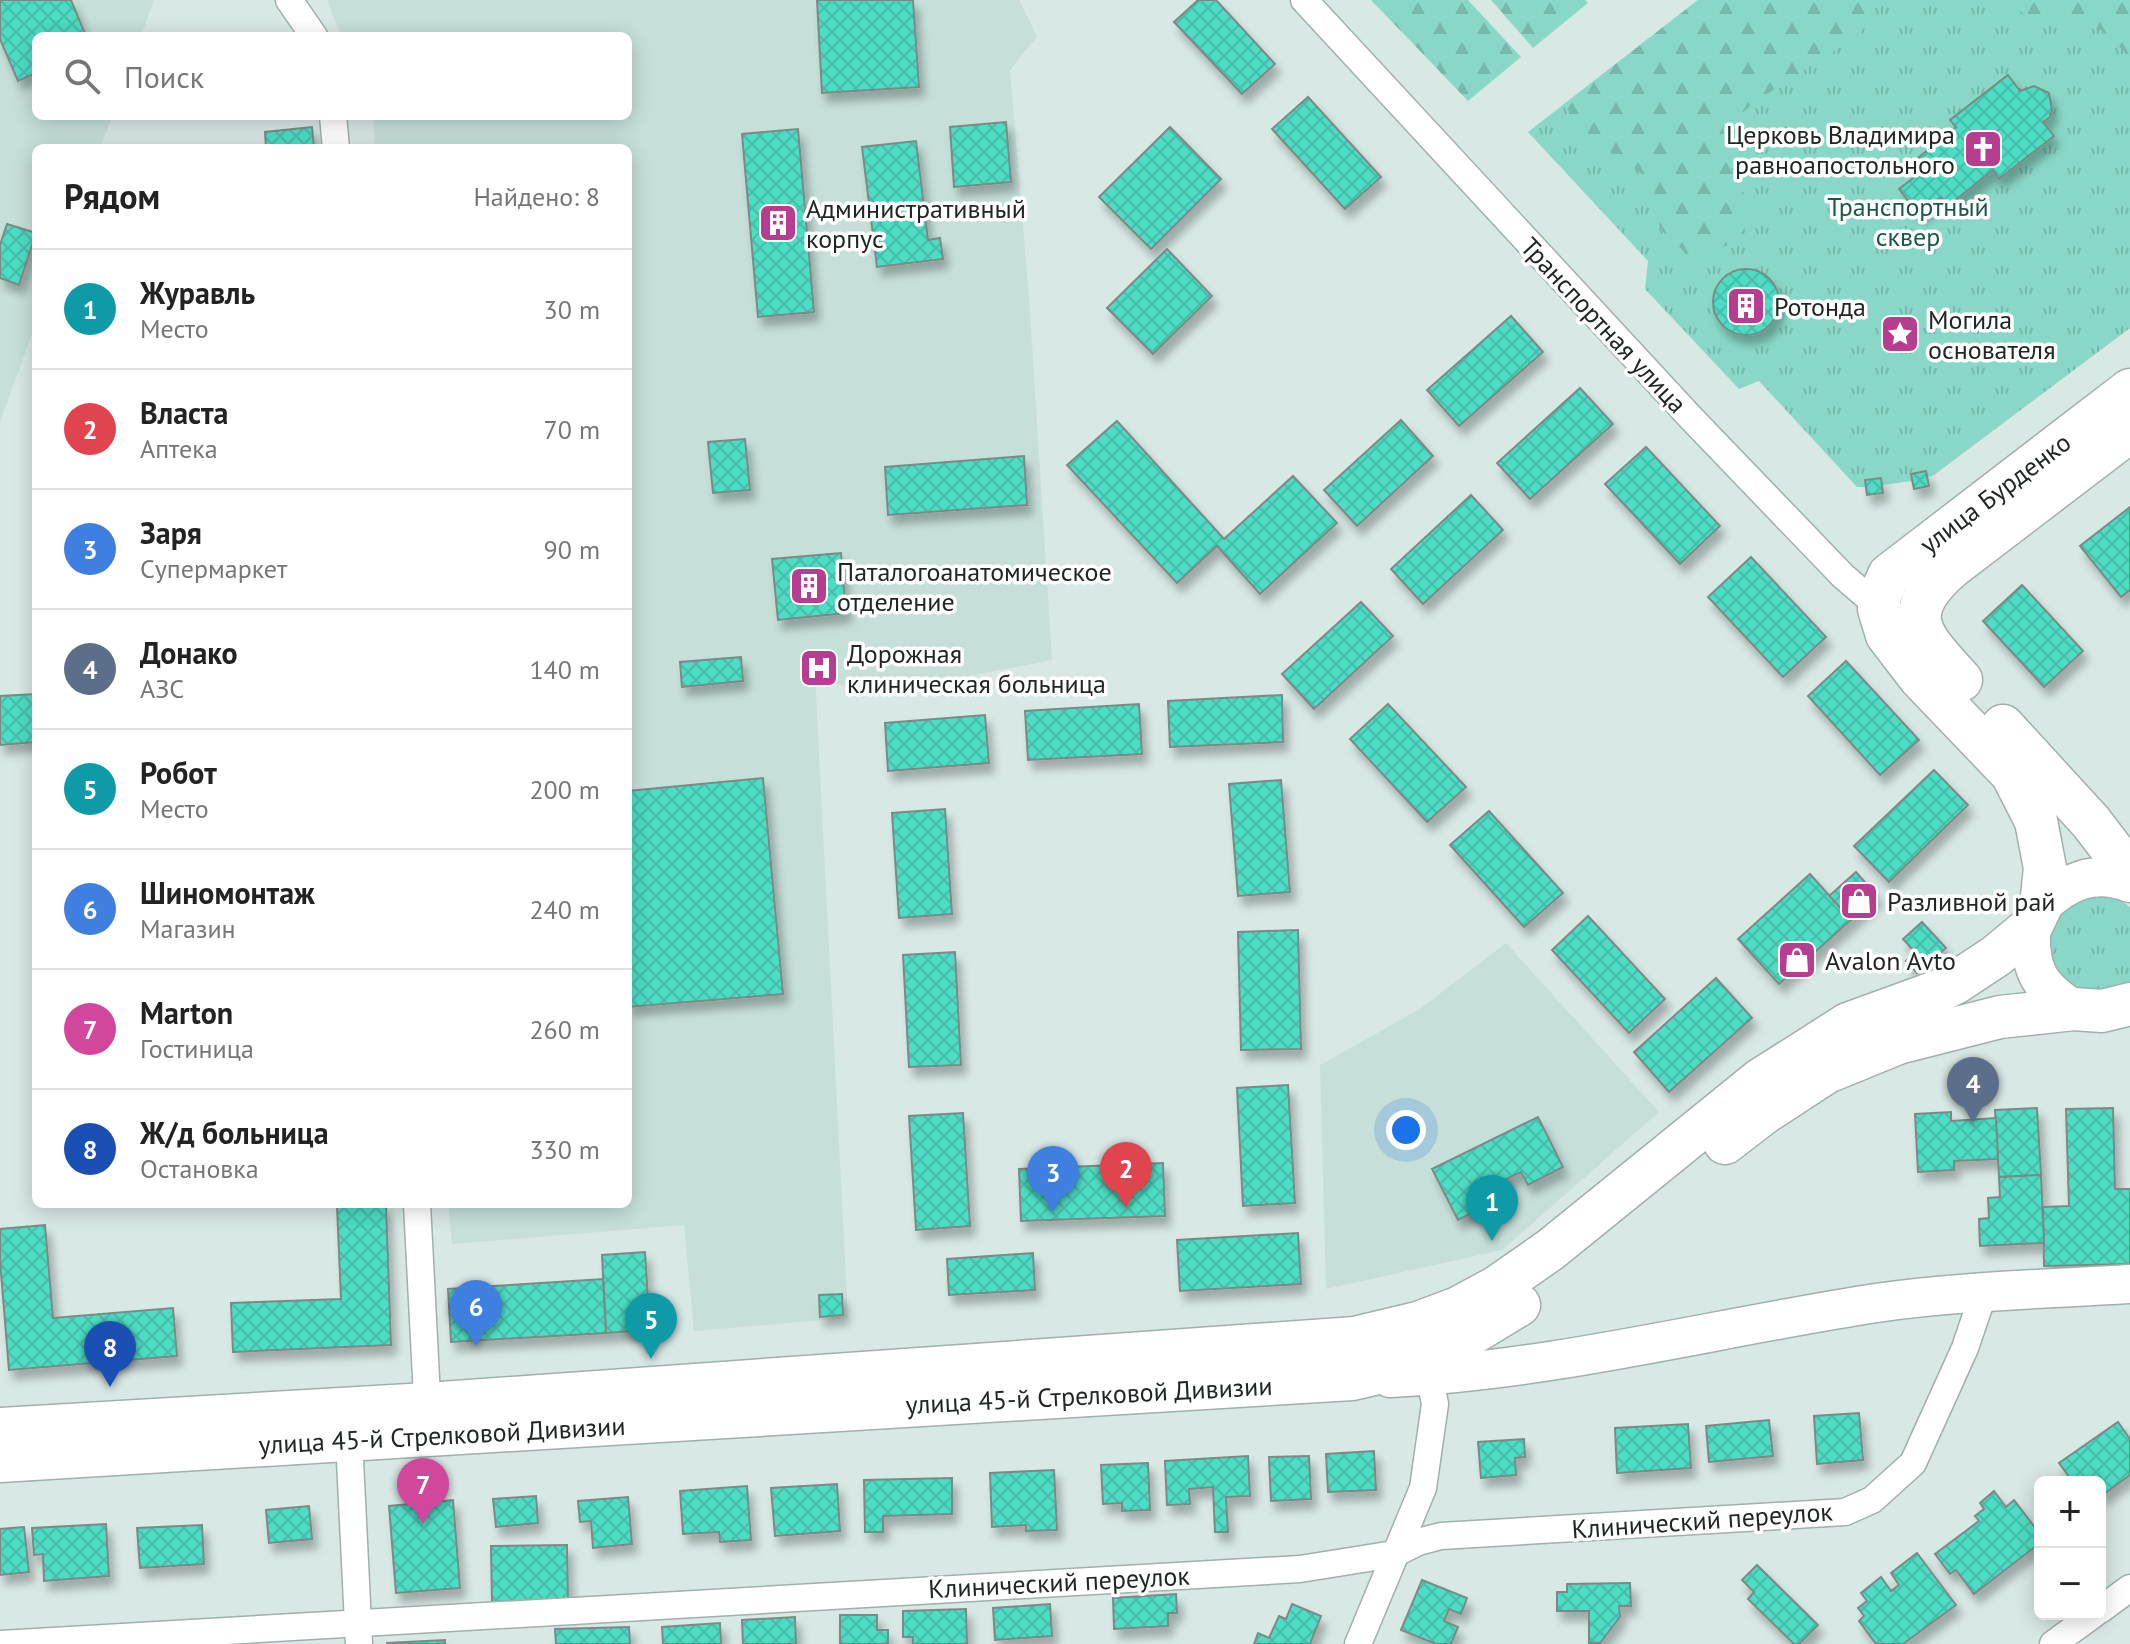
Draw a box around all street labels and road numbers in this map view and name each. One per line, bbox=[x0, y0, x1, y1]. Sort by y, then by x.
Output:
street label: Транспортная улица bbox=[1514, 230, 1694, 420]
street label: улица Бурденко bbox=[1913, 425, 2077, 561]
street label: улица 45-й Стрелковой Дивизии bbox=[905, 1369, 1273, 1421]
street label: улица 45-й Стрелковой Дивизии bbox=[258, 1409, 626, 1461]
street label: Клинический переулок bbox=[1570, 1494, 1834, 1546]
street label: Клинический переулок bbox=[927, 1559, 1191, 1605]

